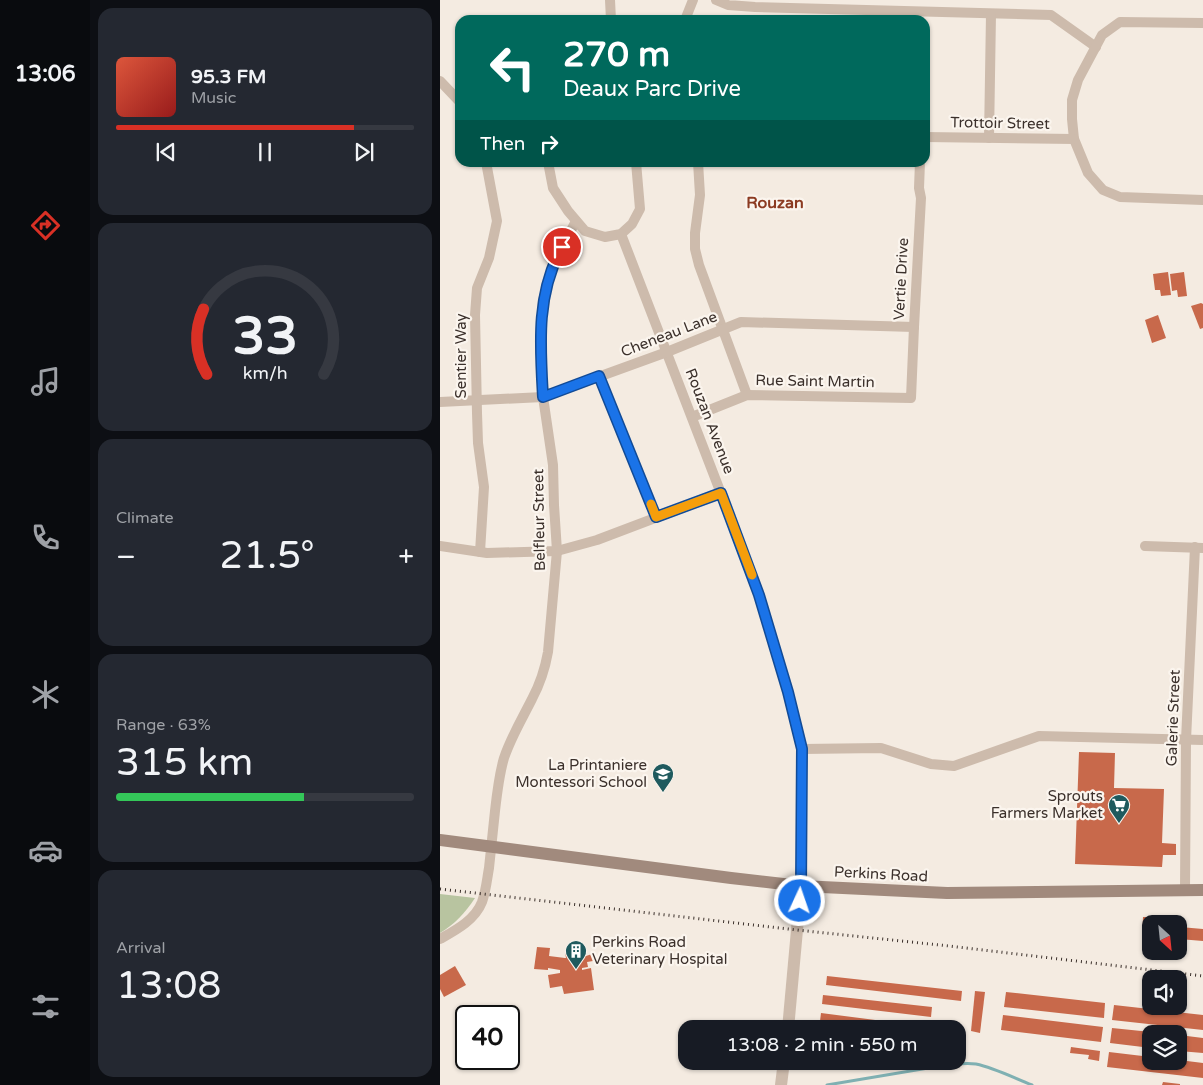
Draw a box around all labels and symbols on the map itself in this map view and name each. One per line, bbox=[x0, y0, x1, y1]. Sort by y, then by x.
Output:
street label: Trottoir Street bbox=[950, 113, 1050, 133]
district label: Rouzan bbox=[746, 193, 804, 213]
pin bbox=[541, 226, 583, 268]
street label: Vertie Drive bbox=[890, 237, 912, 321]
street label: Cheneau Lane bbox=[618, 307, 720, 361]
street label: Sentier Way bbox=[452, 313, 470, 399]
street label: Rouzan Avenue bbox=[682, 366, 738, 476]
street label: Rue Saint Martin bbox=[755, 371, 875, 391]
street label: Belfleur Street bbox=[529, 468, 549, 571]
street label: Galerie Street bbox=[1162, 669, 1184, 767]
place label: La Printaniere Montessori School bbox=[515, 756, 647, 791]
school or university icon: La Printaniere Montessori School bbox=[651, 762, 675, 793]
place label: Sprouts Farmers Market bbox=[991, 787, 1103, 822]
supermarket icon: Sprouts Farmers Market bbox=[1107, 793, 1131, 824]
street label: Perkins Road bbox=[834, 863, 928, 885]
position arrow bbox=[773, 874, 825, 926]
north arrow bbox=[1142, 915, 1188, 960]
place label: Perkins Road Veterinary Hospital bbox=[592, 933, 727, 968]
building icon: Perkins Road Veterinary Hospital bbox=[564, 939, 588, 970]
speed limit sign: 40 bbox=[455, 1005, 520, 1070]

